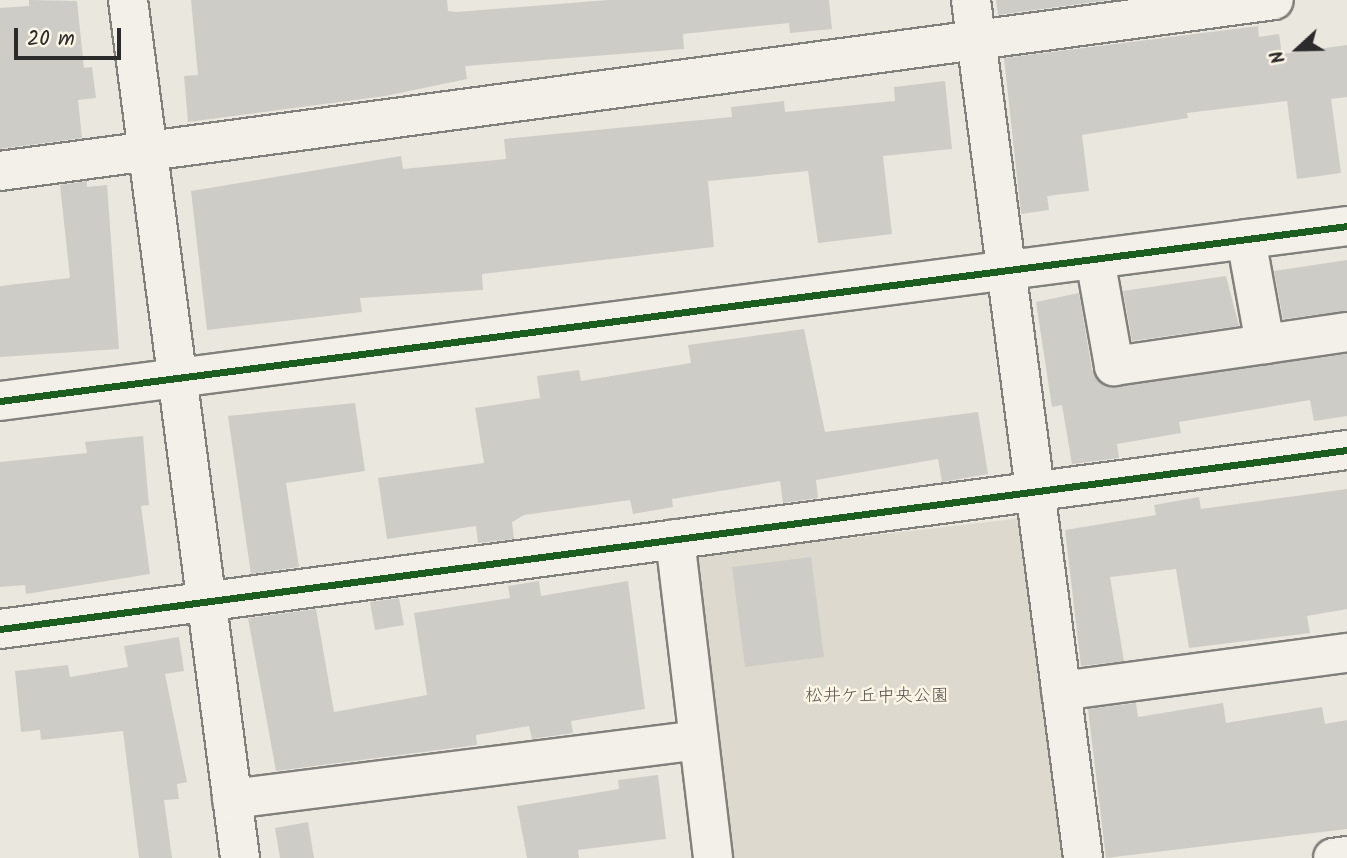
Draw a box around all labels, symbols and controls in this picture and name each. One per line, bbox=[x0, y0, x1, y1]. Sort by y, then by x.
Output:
scale bar bbox=[18, 14, 124, 58]
north arrow bbox=[1263, 14, 1333, 84]
text: 20 m bbox=[27, 23, 75, 56]
text: N bbox=[1262, 46, 1295, 68]
park label: 松井ケ丘中央公園 bbox=[805, 686, 949, 708]

